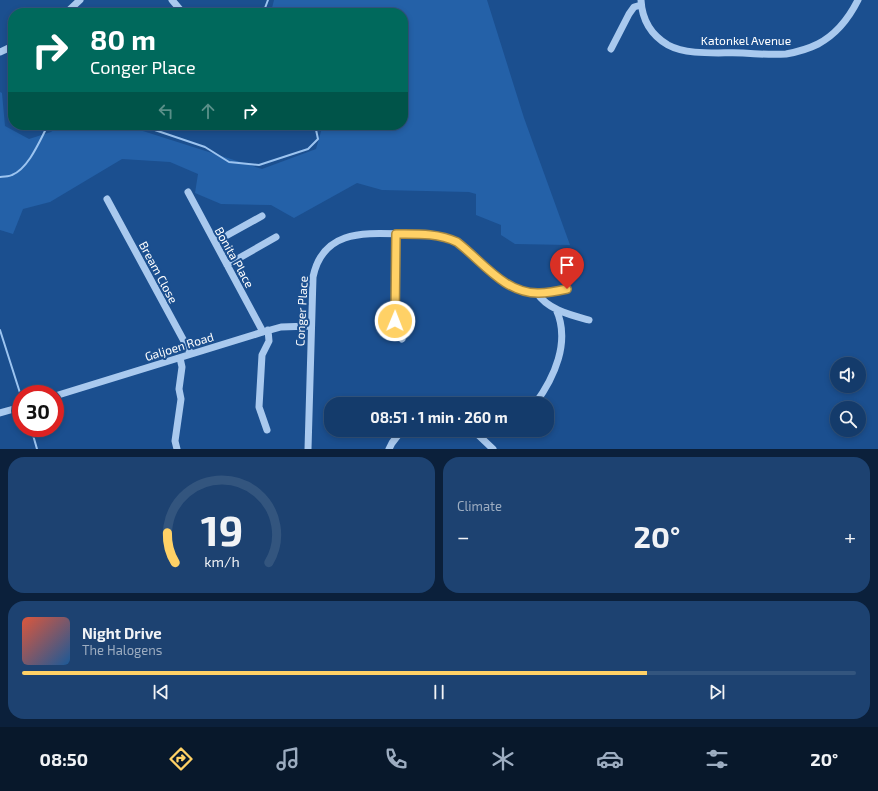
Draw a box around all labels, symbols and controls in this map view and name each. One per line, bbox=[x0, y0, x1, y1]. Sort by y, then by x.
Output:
text: 80 m bbox=[90, 22, 156, 56]
icon: right bbox=[24, 24, 76, 76]
street label: Katonkel Avenue bbox=[701, 33, 791, 47]
text: Conger Place bbox=[90, 56, 196, 78]
icon: left bbox=[155, 100, 177, 122]
icon: ahead bbox=[197, 100, 219, 122]
icon: right bbox=[239, 100, 261, 122]
street label: Bonita Place bbox=[213, 224, 257, 290]
street label: Bream Close bbox=[137, 239, 181, 305]
pin bbox=[550, 248, 584, 289]
icon: arrive bbox=[556, 254, 578, 276]
street label: Conger Place bbox=[292, 275, 310, 347]
position arrow bbox=[374, 300, 416, 342]
street label: Galjoen Road bbox=[143, 329, 215, 364]
map controls bbox=[830, 357, 866, 437]
button: sound bbox=[830, 357, 866, 393]
speed limit sign: 30 bbox=[12, 385, 64, 437]
button: search bbox=[830, 401, 866, 437]
text: 08:51 · 1 min · 260 m bbox=[370, 408, 508, 426]
text: Climate bbox=[457, 498, 502, 514]
text: 19 bbox=[200, 504, 243, 554]
text: 20° bbox=[634, 518, 680, 554]
text: − bbox=[457, 523, 470, 549]
text: + bbox=[844, 523, 856, 549]
text: km/h bbox=[204, 553, 239, 570]
text: Night Drive bbox=[82, 624, 162, 642]
text: The Halogens bbox=[82, 642, 162, 658]
icon: previous bbox=[150, 681, 172, 703]
icon: pause bbox=[428, 681, 450, 703]
icon: next bbox=[706, 681, 728, 703]
icon: directions bbox=[167, 745, 195, 773]
icon: music bbox=[274, 745, 302, 773]
icon: phone bbox=[382, 745, 410, 773]
icon: climate bbox=[489, 745, 517, 773]
icon: car bbox=[596, 745, 624, 773]
icon: filters bbox=[703, 745, 731, 773]
text: 08:50 bbox=[40, 748, 88, 770]
text: 20° bbox=[810, 748, 838, 770]

